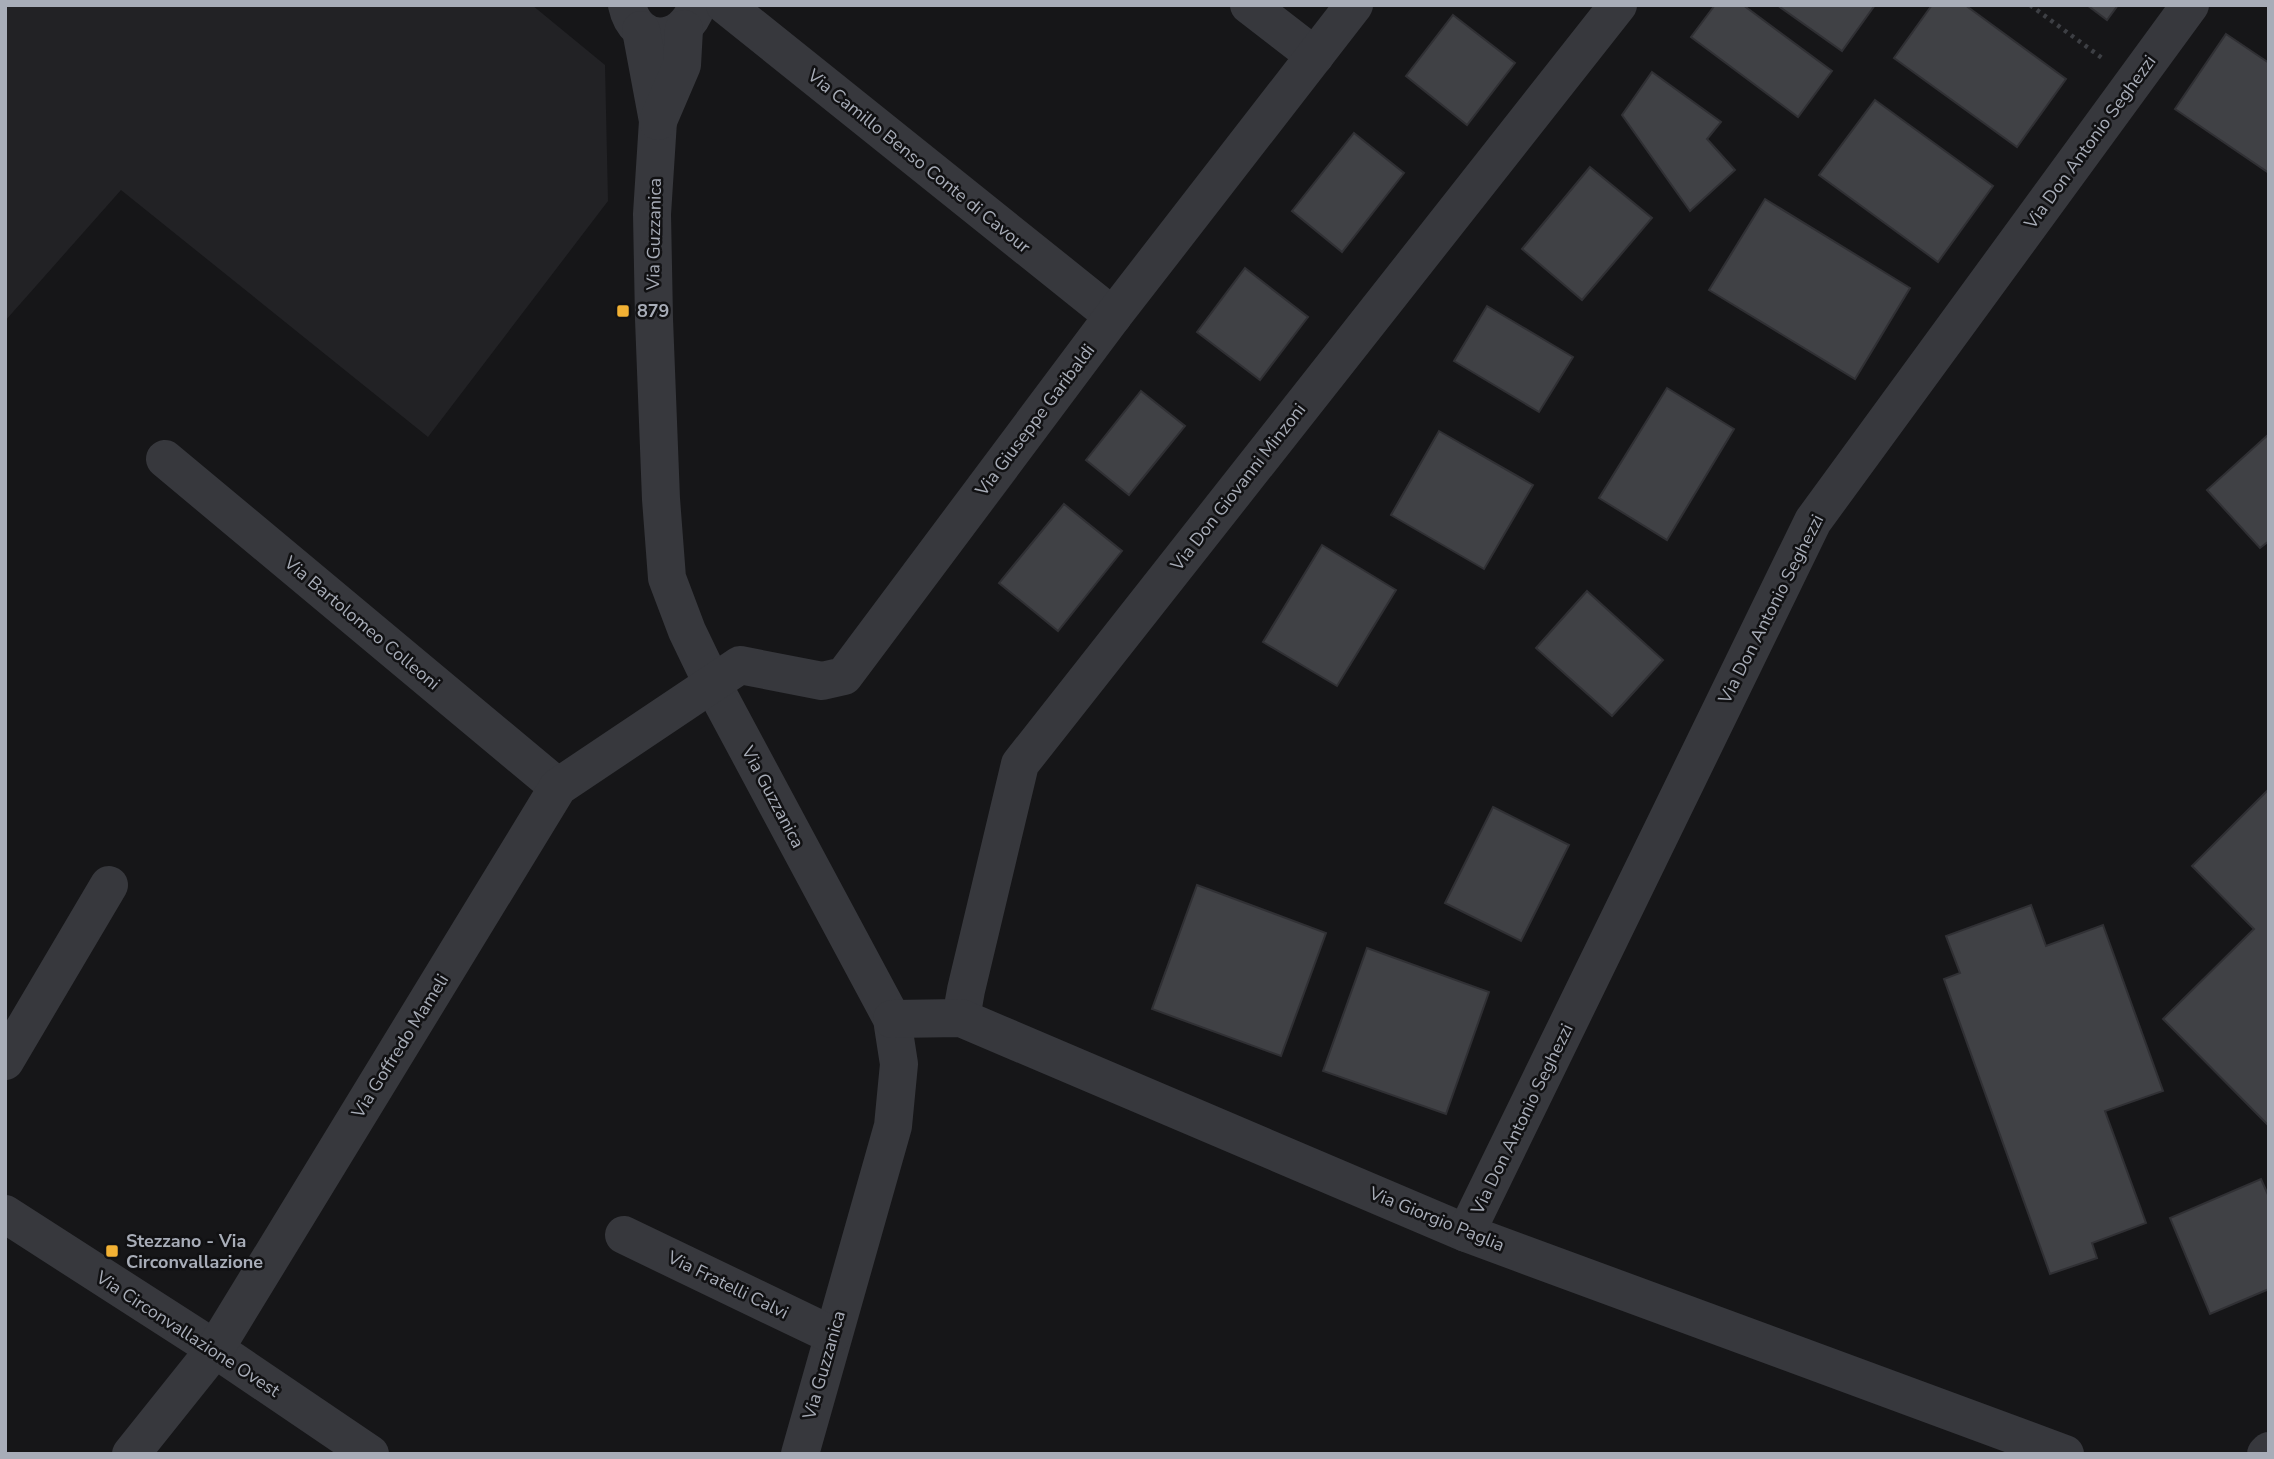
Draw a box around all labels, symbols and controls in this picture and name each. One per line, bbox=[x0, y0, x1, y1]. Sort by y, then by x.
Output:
street label: Via Don Antonio Seghezzi bbox=[2018, 50, 2161, 235]
street label: Via Camillo Benso Conte di Cavour bbox=[802, 63, 1036, 259]
street label: Via Guzzanica bbox=[641, 178, 667, 291]
place label: 879 bbox=[637, 299, 669, 323]
marker: 879 bbox=[615, 303, 631, 319]
street label: Via Giuseppe Garibaldi bbox=[969, 339, 1100, 502]
street label: Via Don Giovanni Minzoni bbox=[1164, 398, 1311, 576]
street label: Via Don Antonio Seghezzi bbox=[1712, 510, 1829, 709]
street label: Via Bartolomeo Colleoni bbox=[278, 550, 445, 695]
street label: Via Guzzanica bbox=[736, 741, 810, 852]
street label: Via Goffredo Mameli bbox=[345, 969, 454, 1124]
street label: Via Don Antonio Seghezzi bbox=[1465, 1020, 1579, 1219]
street label: Via Giorgio Paglia bbox=[1365, 1181, 1508, 1257]
place label: Stezzano - Via Circonvallazione bbox=[126, 1229, 263, 1274]
marker: Stezzano - Via Circonvallazione bbox=[104, 1243, 120, 1259]
street label: Via Fratelli Calvi bbox=[663, 1245, 792, 1325]
street label: Via Circonvallazione Ovest bbox=[91, 1265, 285, 1403]
street label: Via Guzzanica bbox=[797, 1308, 851, 1423]

